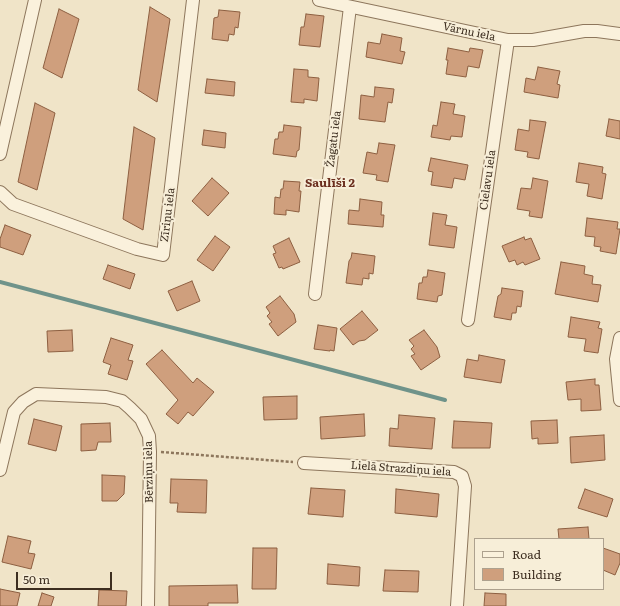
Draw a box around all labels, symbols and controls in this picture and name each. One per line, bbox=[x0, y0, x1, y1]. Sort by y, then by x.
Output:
street label: Vārnu iela bbox=[442, 20, 496, 44]
street label: Žagatu iela bbox=[324, 110, 344, 168]
street label: Cielavu iela bbox=[477, 149, 499, 211]
district label: Saulīši 2 bbox=[305, 176, 355, 190]
street label: Zīriņu iela bbox=[158, 187, 178, 243]
street label: Bērziņu iela bbox=[142, 441, 156, 503]
street label: Lielā Strazdiņu iela bbox=[350, 459, 452, 479]
legend bbox=[474, 538, 604, 590]
text: Road bbox=[512, 545, 541, 563]
scale bar bbox=[18, 564, 114, 590]
text: Building bbox=[512, 565, 561, 583]
text: 50 m bbox=[23, 570, 50, 588]

